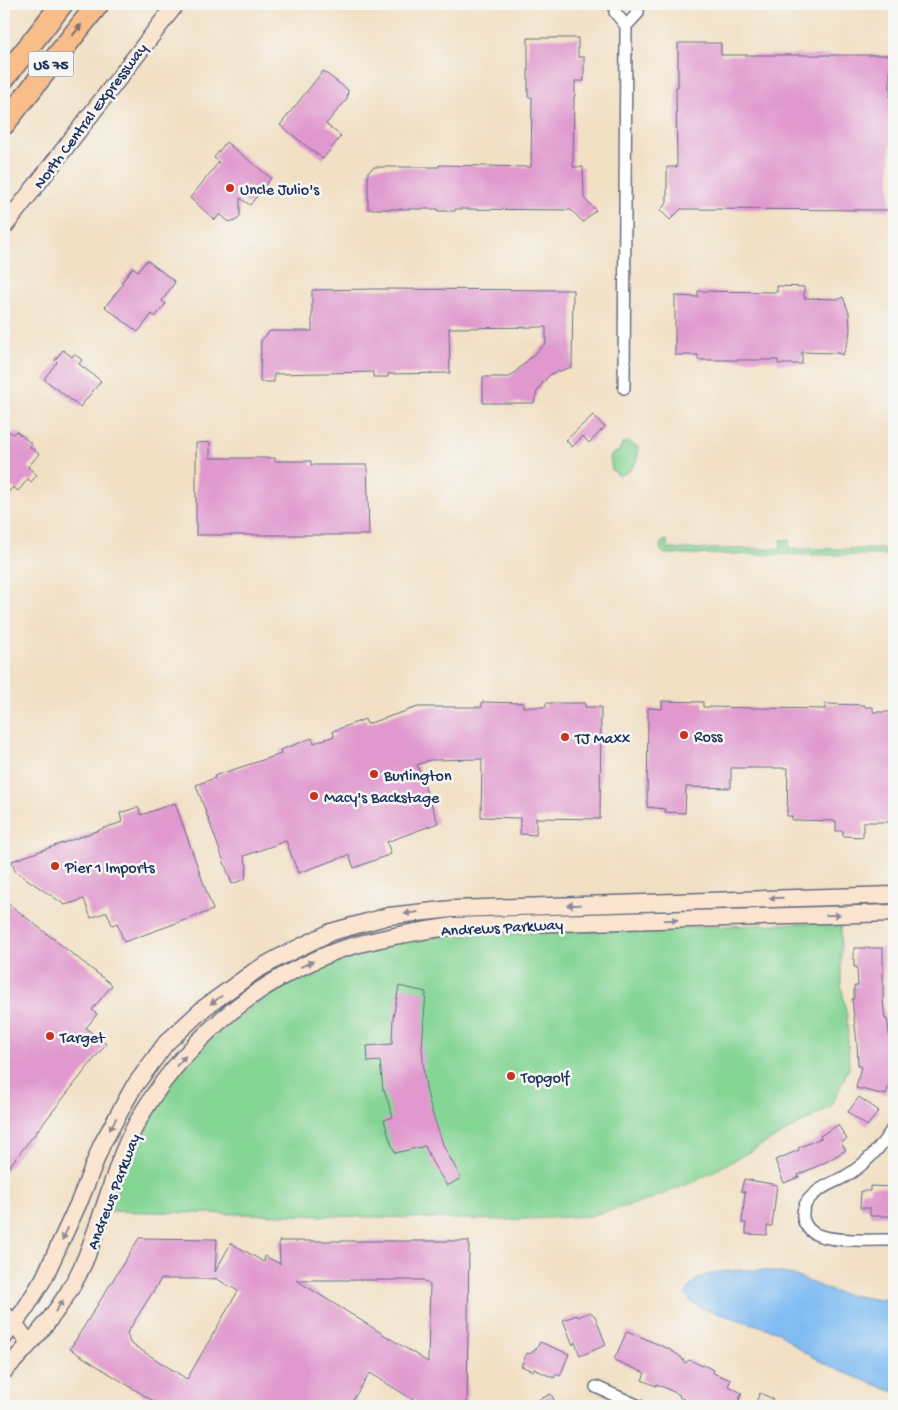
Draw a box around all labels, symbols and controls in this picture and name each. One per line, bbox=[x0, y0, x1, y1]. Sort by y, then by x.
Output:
one-way arrow bbox=[71, 24, 82, 37]
street label: North Central Expressway bbox=[31, 40, 153, 194]
road number: US 75 bbox=[28, 52, 74, 76]
marker: Uncle Julio's bbox=[224, 182, 236, 194]
place label: Uncle Julio's bbox=[240, 182, 320, 201]
marker: Ross bbox=[678, 729, 690, 741]
place label: Ross bbox=[694, 729, 724, 748]
marker: TJ Maxx bbox=[559, 731, 571, 743]
place label: TJ Maxx bbox=[574, 731, 631, 750]
marker: Burlington bbox=[368, 768, 380, 780]
place label: Burlington bbox=[383, 768, 452, 787]
marker: Macy's Backstage bbox=[308, 790, 320, 802]
place label: Macy's Backstage bbox=[324, 790, 440, 809]
marker: Pier 1 Imports bbox=[49, 860, 61, 872]
place label: Pier 1 Imports bbox=[64, 860, 156, 879]
one-way arrow bbox=[767, 895, 783, 903]
one-way arrow bbox=[565, 901, 581, 909]
one-way arrow bbox=[403, 909, 419, 917]
one-way arrow bbox=[825, 911, 841, 919]
one-way arrow bbox=[663, 915, 679, 923]
street label: Andrews Parkway bbox=[441, 917, 564, 942]
one-way arrow bbox=[300, 959, 314, 967]
one-way arrow bbox=[209, 995, 222, 1005]
marker: Target bbox=[44, 1030, 56, 1042]
place label: Target bbox=[59, 1030, 106, 1049]
one-way arrow bbox=[175, 1055, 186, 1068]
marker: Topgolf bbox=[505, 1070, 517, 1082]
place label: Topgolf bbox=[520, 1070, 570, 1089]
one-way arrow bbox=[109, 1117, 117, 1131]
street label: Andrews Parkway bbox=[85, 1132, 146, 1253]
one-way arrow bbox=[60, 1227, 68, 1241]
one-way arrow bbox=[54, 1299, 64, 1313]

